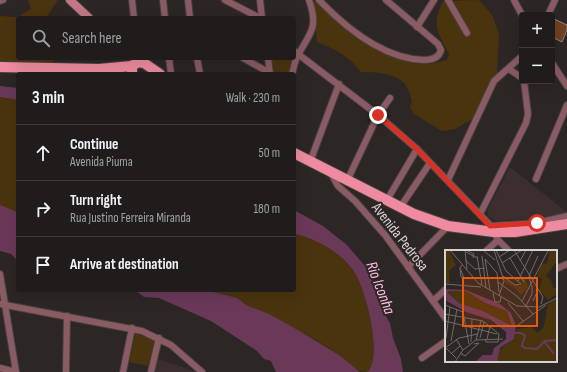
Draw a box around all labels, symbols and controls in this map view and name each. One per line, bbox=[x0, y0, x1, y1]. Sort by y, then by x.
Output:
map controls bbox=[519, 12, 555, 84]
button: + bbox=[519, 12, 555, 48]
search box bbox=[16, 16, 296, 60]
icon: search bbox=[30, 27, 52, 49]
text: Search here bbox=[62, 29, 122, 48]
button: − bbox=[519, 48, 555, 84]
text: 3 min bbox=[32, 88, 65, 108]
text: Walk · 230 m bbox=[226, 90, 280, 106]
route end bbox=[369, 106, 387, 124]
text: Continue bbox=[70, 135, 119, 154]
icon: ahead bbox=[32, 142, 54, 164]
text: 50 m bbox=[259, 145, 280, 161]
text: Avenida Piuma bbox=[70, 154, 133, 170]
text: Turn right bbox=[70, 191, 122, 210]
icon: right bbox=[32, 198, 54, 220]
street label: Avenida Pedrosa bbox=[367, 198, 433, 275]
text: 180 m bbox=[254, 201, 280, 217]
text: Rua Justino Ferreira Miranda bbox=[70, 210, 191, 226]
route start bbox=[528, 214, 546, 232]
inset map bbox=[445, 250, 557, 362]
icon: arrive bbox=[32, 254, 54, 276]
text: Arrive at destination bbox=[70, 255, 179, 274]
water label: Rio Iconha bbox=[361, 259, 399, 318]

